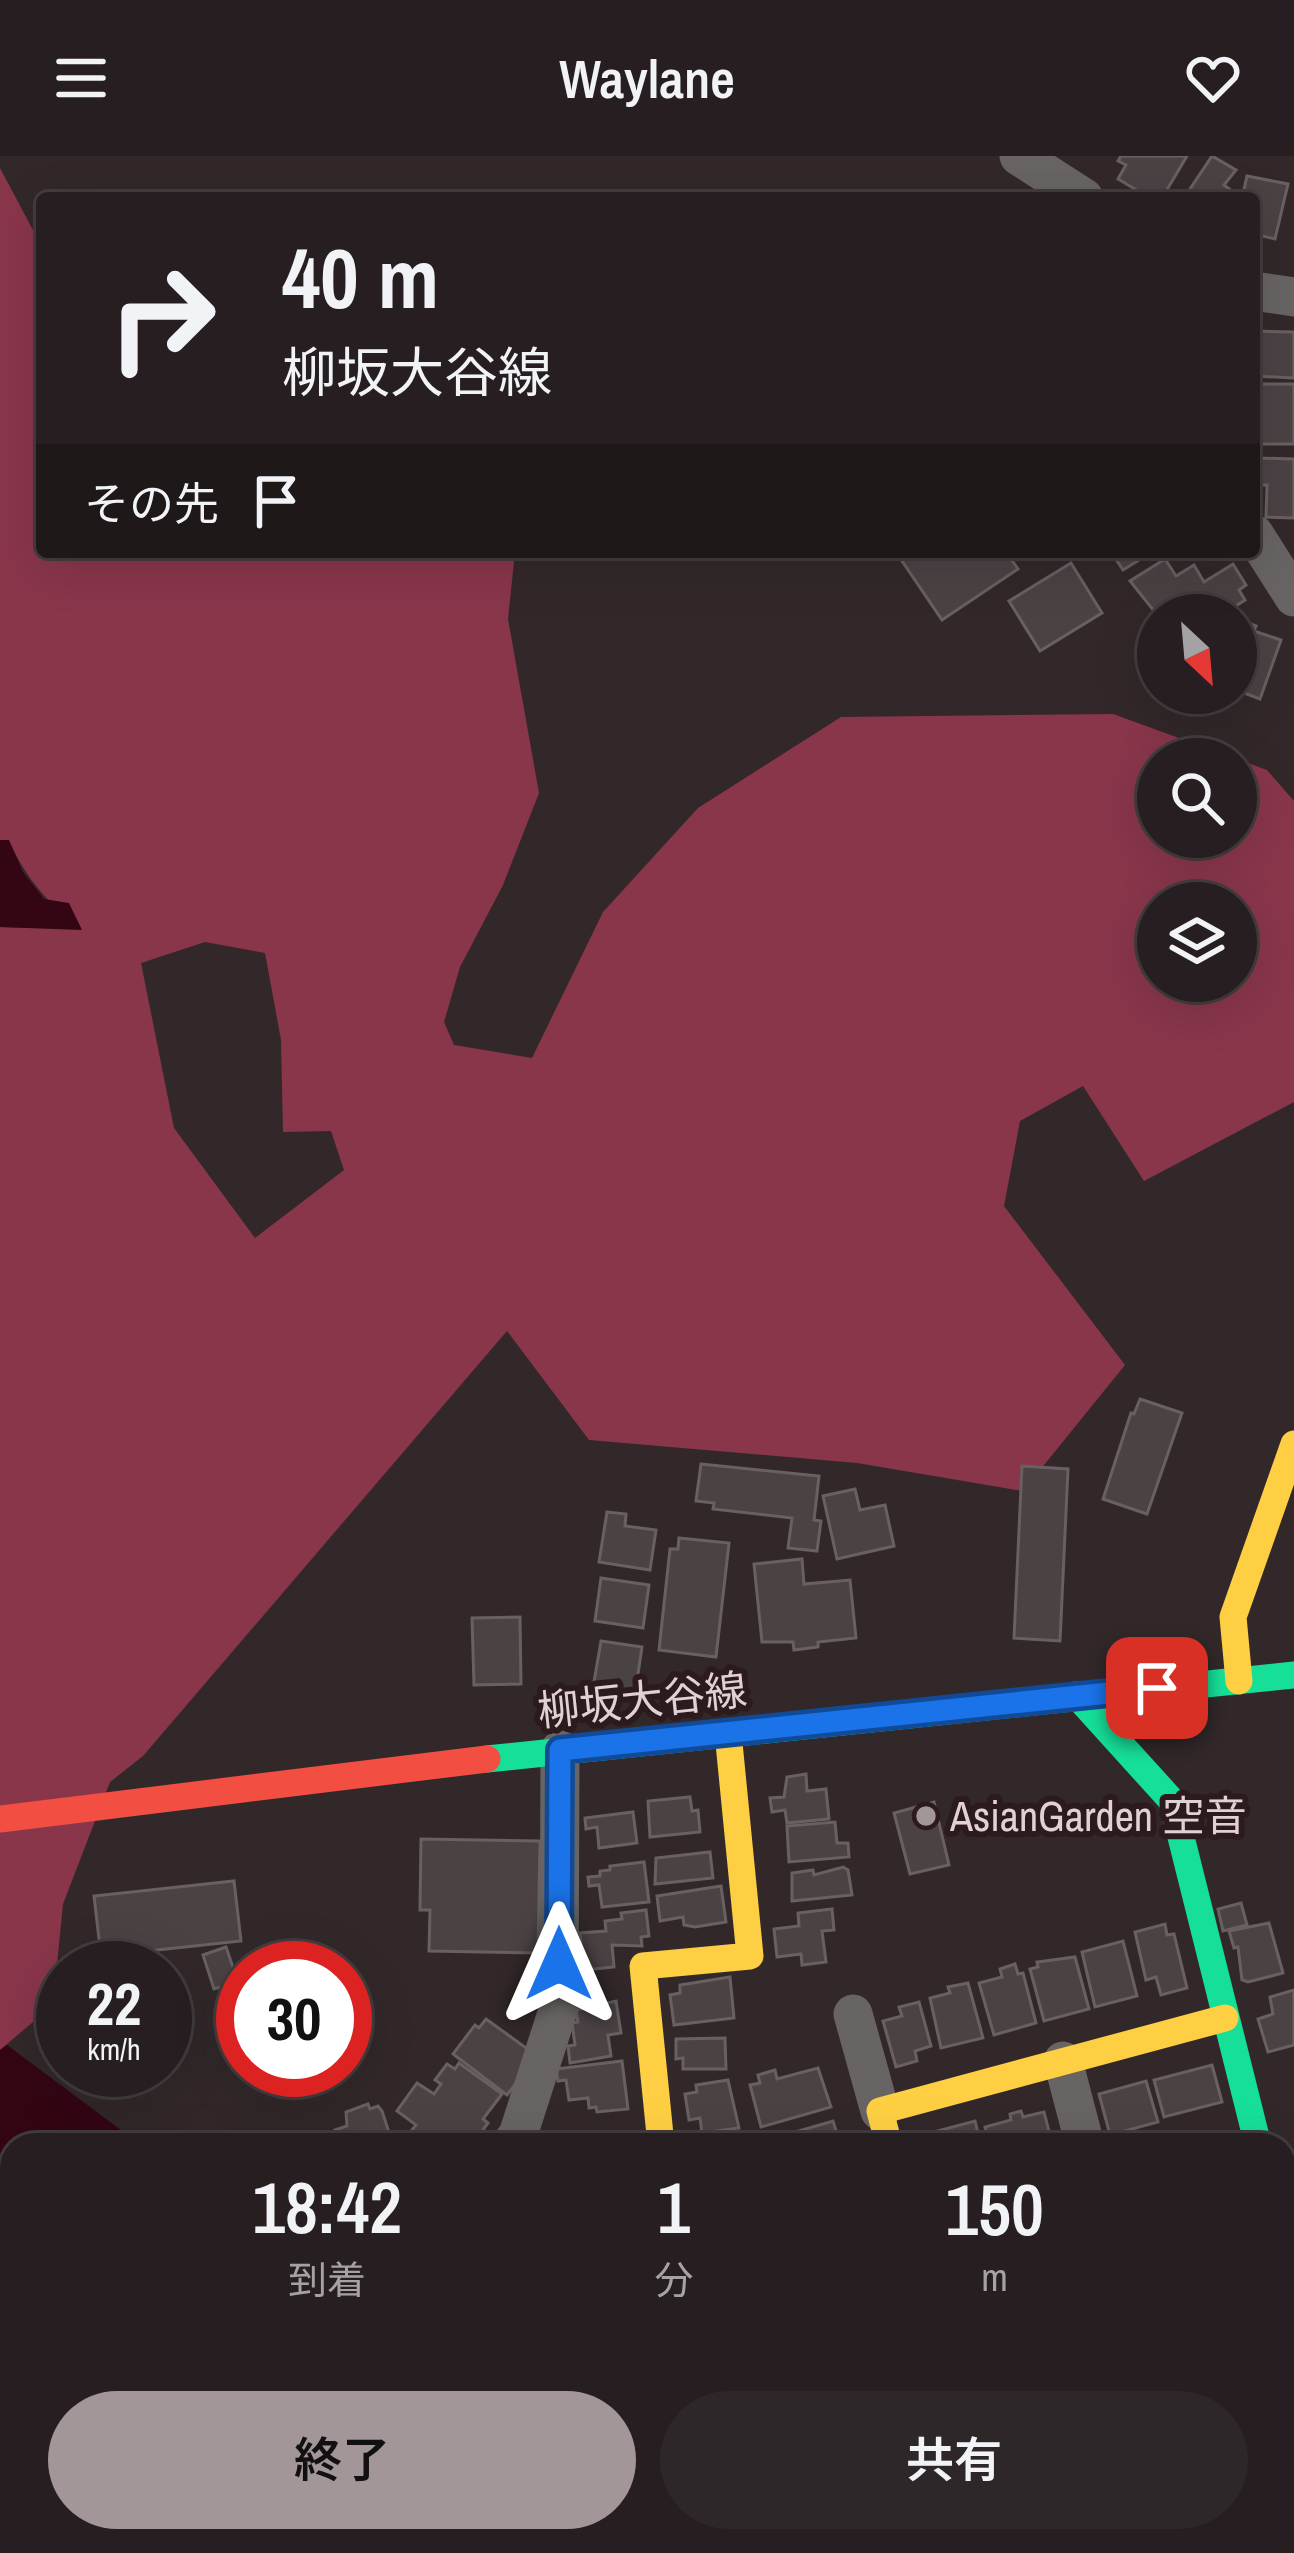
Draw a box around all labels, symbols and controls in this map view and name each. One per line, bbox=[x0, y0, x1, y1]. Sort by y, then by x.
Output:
text: Waylane bbox=[559, 42, 735, 115]
icon: menu bbox=[48, 45, 114, 111]
icon: heart bbox=[1180, 45, 1246, 111]
text: 40 m bbox=[282, 221, 439, 334]
icon: right bbox=[84, 240, 240, 396]
text: 柳坂大谷線 bbox=[282, 336, 552, 409]
icon: arrive bbox=[243, 468, 309, 534]
text: その先 bbox=[84, 473, 219, 534]
north arrow bbox=[1137, 594, 1257, 714]
map controls bbox=[1137, 594, 1257, 1002]
button: search bbox=[1137, 738, 1257, 858]
button: layers bbox=[1137, 882, 1257, 1002]
pin bbox=[1106, 1637, 1208, 1739]
icon: arrive bbox=[1124, 1655, 1190, 1721]
street label: 柳坂大谷線 bbox=[535, 1661, 749, 1739]
place label: AsianGarden 空音 bbox=[949, 1788, 1247, 1844]
marker: AsianGarden 空音 bbox=[913, 1803, 939, 1829]
position arrow bbox=[496, 1901, 622, 2027]
speed limit sign: 30 bbox=[216, 1941, 372, 2097]
text: 22 bbox=[87, 1963, 141, 2044]
text: km/h bbox=[87, 2029, 141, 2069]
text: 18:42 bbox=[252, 2158, 402, 2255]
text: 1 bbox=[657, 2158, 690, 2255]
text: 150 bbox=[945, 2160, 1044, 2257]
text: m bbox=[981, 2251, 1008, 2303]
text: 到着 bbox=[288, 2254, 366, 2306]
text: 分 bbox=[654, 2254, 693, 2306]
button: 終了 bbox=[48, 2391, 636, 2529]
button: 共有 bbox=[660, 2391, 1248, 2529]

